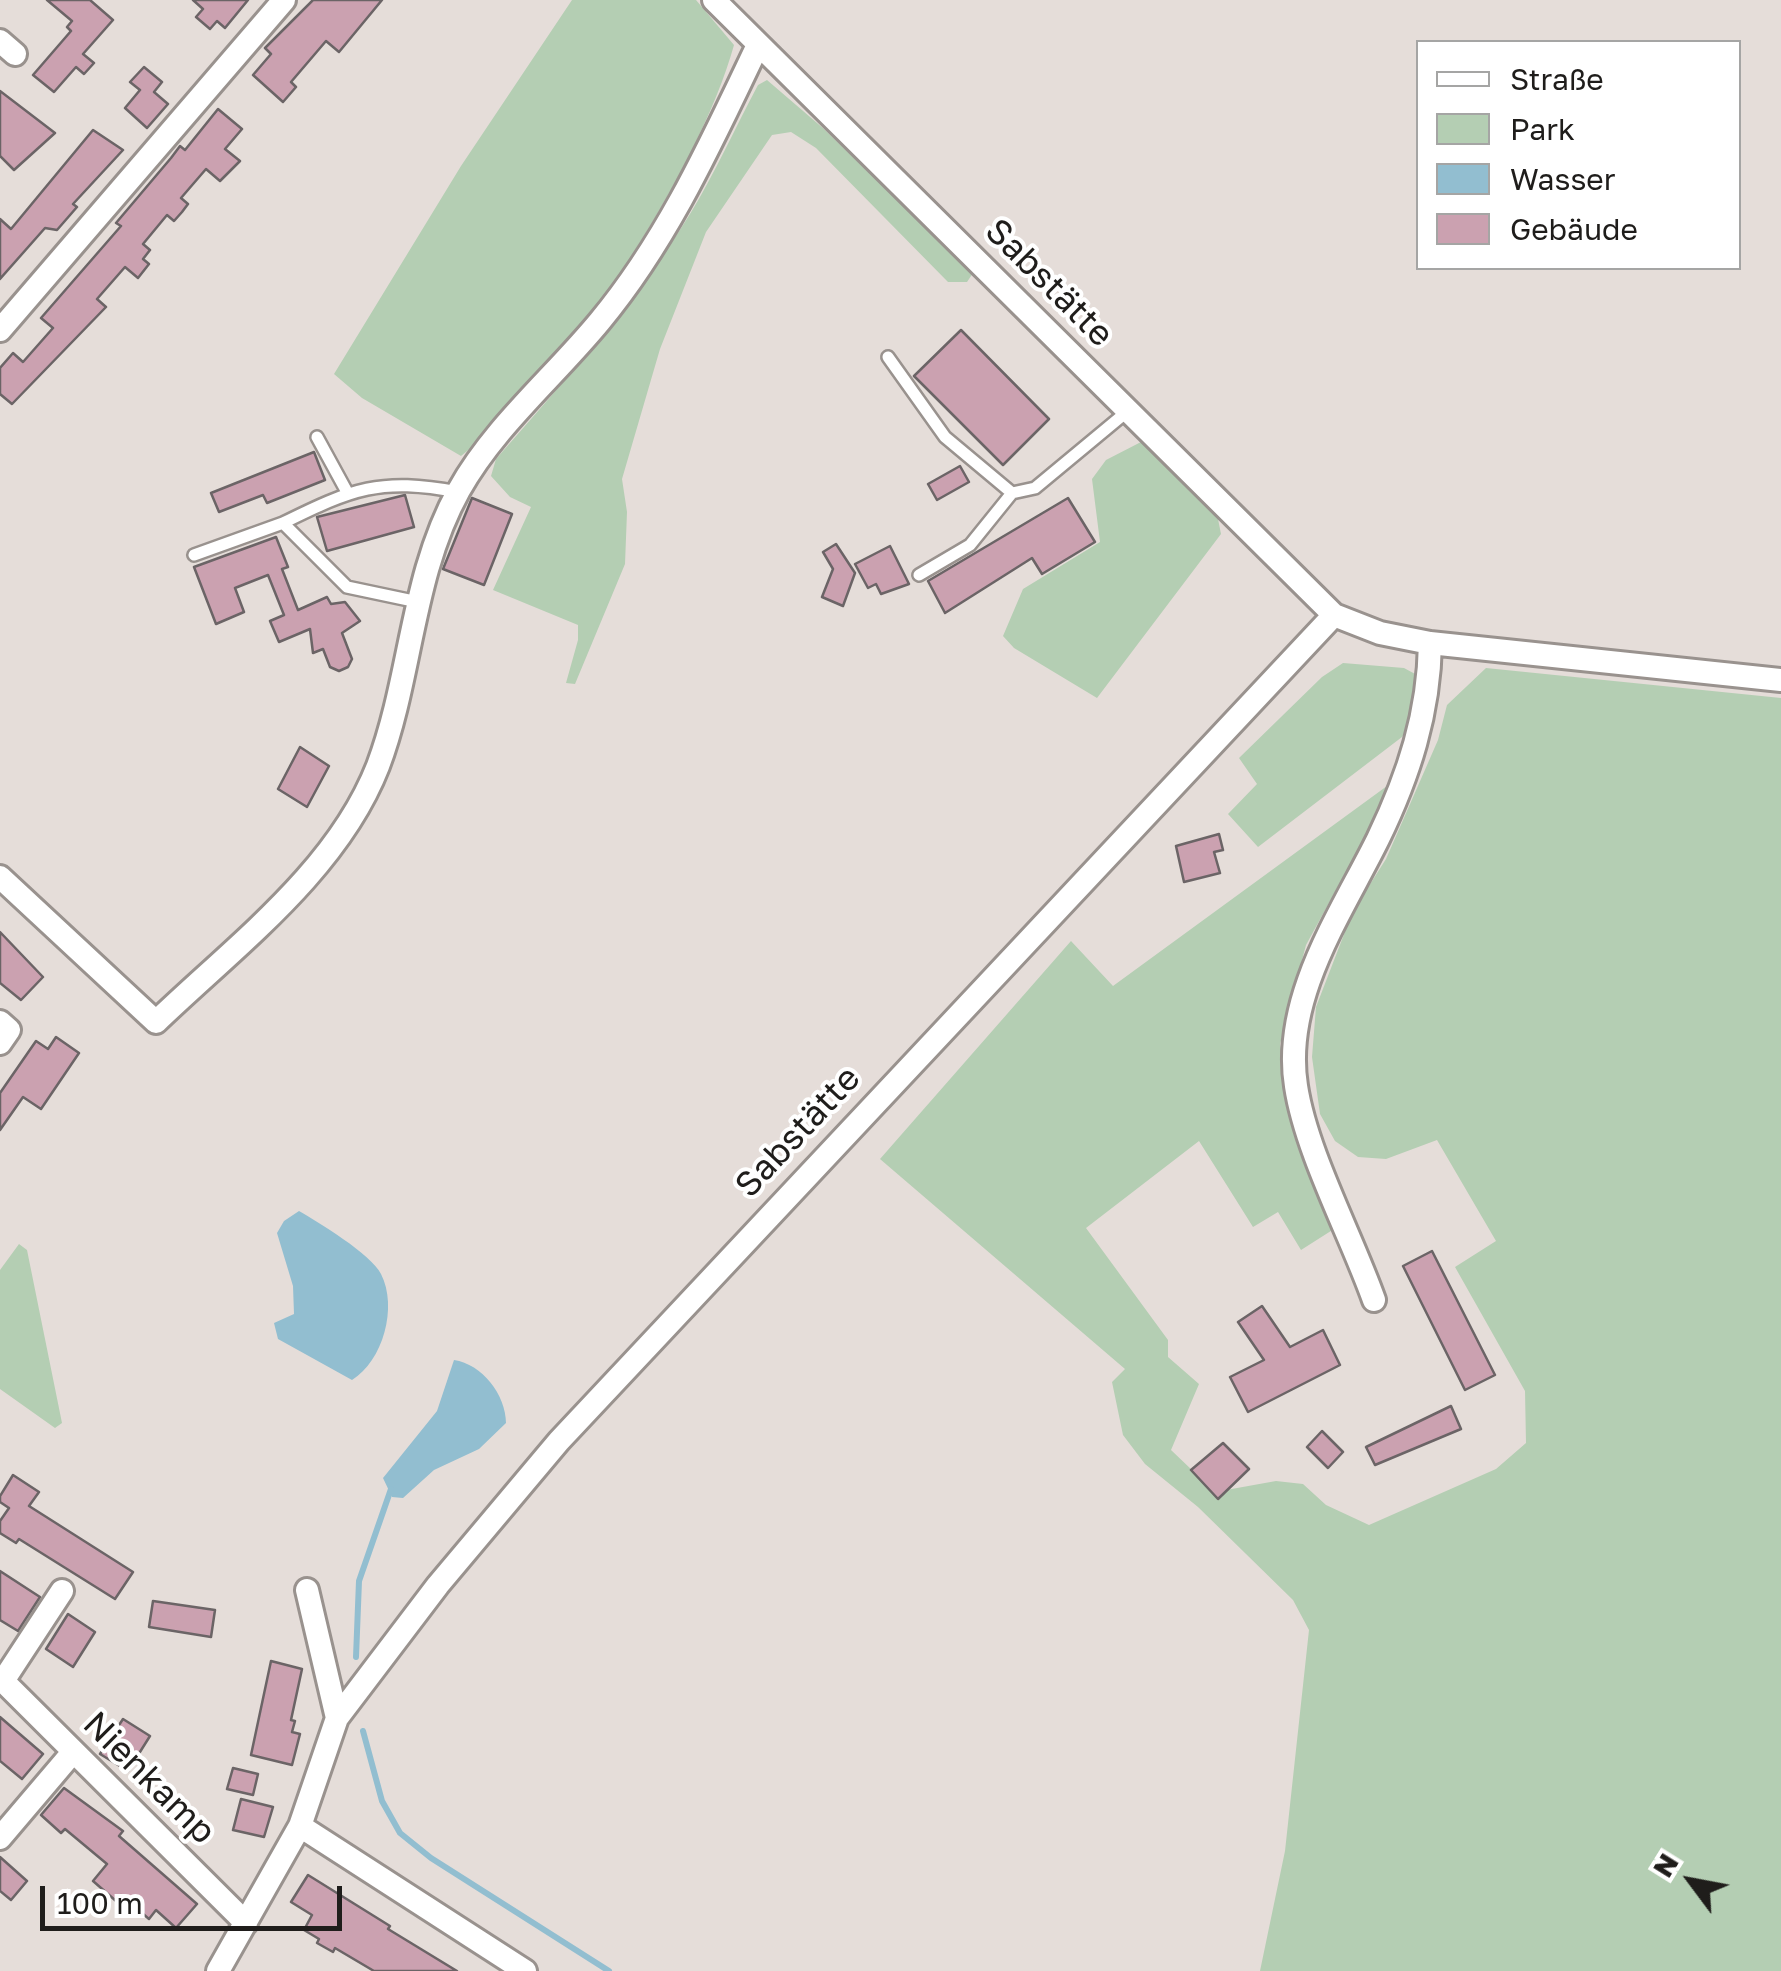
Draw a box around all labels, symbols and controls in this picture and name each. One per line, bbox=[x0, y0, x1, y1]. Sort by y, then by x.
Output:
legend bbox=[1416, 40, 1741, 270]
text: Straße bbox=[1510, 61, 1604, 97]
text: Park bbox=[1510, 111, 1575, 147]
text: Wasser bbox=[1510, 161, 1615, 197]
street label: Sabstätte bbox=[976, 210, 1122, 356]
text: Gebäude bbox=[1510, 211, 1638, 247]
street label: Sabstätte bbox=[727, 1058, 869, 1206]
street label: Nienkamp bbox=[74, 1703, 224, 1853]
north arrow bbox=[1641, 1831, 1741, 1931]
text: N bbox=[1646, 1847, 1685, 1883]
scale bar bbox=[45, 1866, 348, 1928]
text: 100 m bbox=[57, 1885, 143, 1921]

